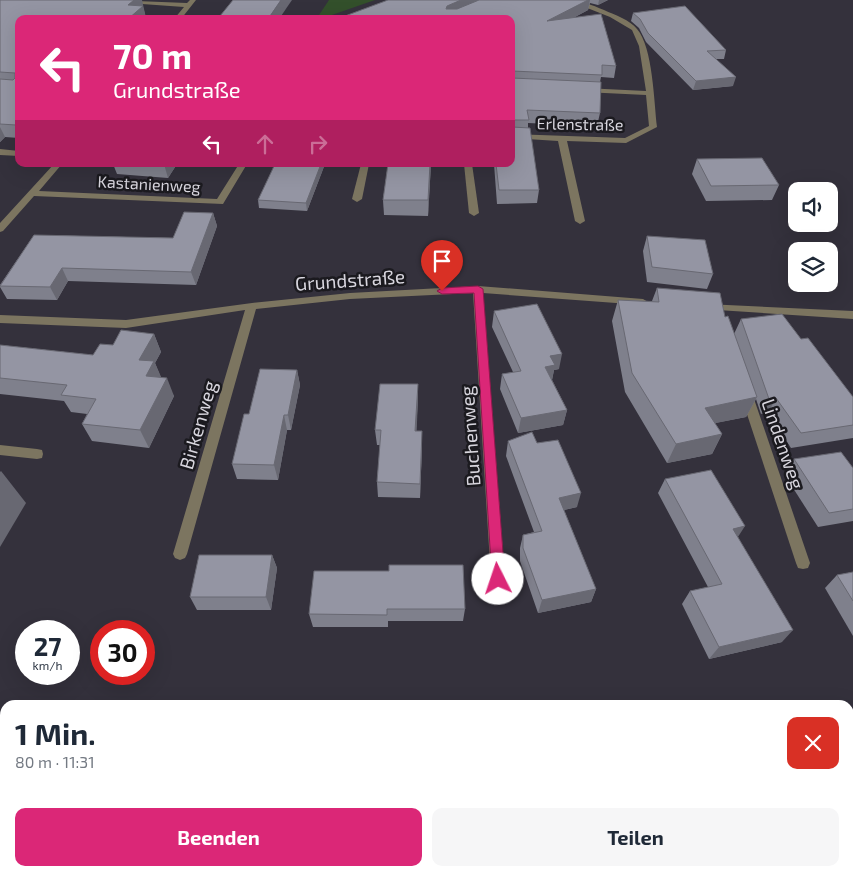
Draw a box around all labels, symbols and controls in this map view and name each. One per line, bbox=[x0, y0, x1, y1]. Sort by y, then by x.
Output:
text: 70 m bbox=[113, 34, 192, 76]
icon: left bbox=[30, 35, 95, 100]
text: Grundstraße bbox=[113, 76, 241, 102]
street label: Erlenstraße bbox=[536, 113, 624, 134]
icon: left bbox=[198, 130, 226, 158]
icon: ahead bbox=[251, 130, 279, 158]
icon: right bbox=[304, 130, 332, 158]
street label: Kastanienweg bbox=[97, 171, 201, 196]
map controls bbox=[788, 182, 838, 292]
button: sound bbox=[788, 182, 838, 232]
pin bbox=[421, 240, 463, 291]
button: layers bbox=[788, 242, 838, 292]
icon: arrive bbox=[428, 247, 456, 275]
street label: Grundstraße bbox=[294, 264, 406, 295]
street label: Birkenweg bbox=[174, 378, 221, 472]
street label: Buchenweg bbox=[454, 385, 484, 487]
street label: Lindenweg bbox=[757, 396, 810, 492]
position arrow bbox=[471, 552, 523, 604]
speed limit sign: 30 bbox=[90, 620, 155, 685]
text: 27 bbox=[34, 631, 61, 661]
text: km/h bbox=[33, 658, 62, 672]
text: 1 Min. bbox=[15, 715, 96, 751]
button: close bbox=[787, 717, 839, 769]
text: 80 m · 11:31 bbox=[15, 752, 95, 771]
button: Beenden bbox=[15, 808, 422, 866]
button: Teilen bbox=[432, 808, 839, 866]

